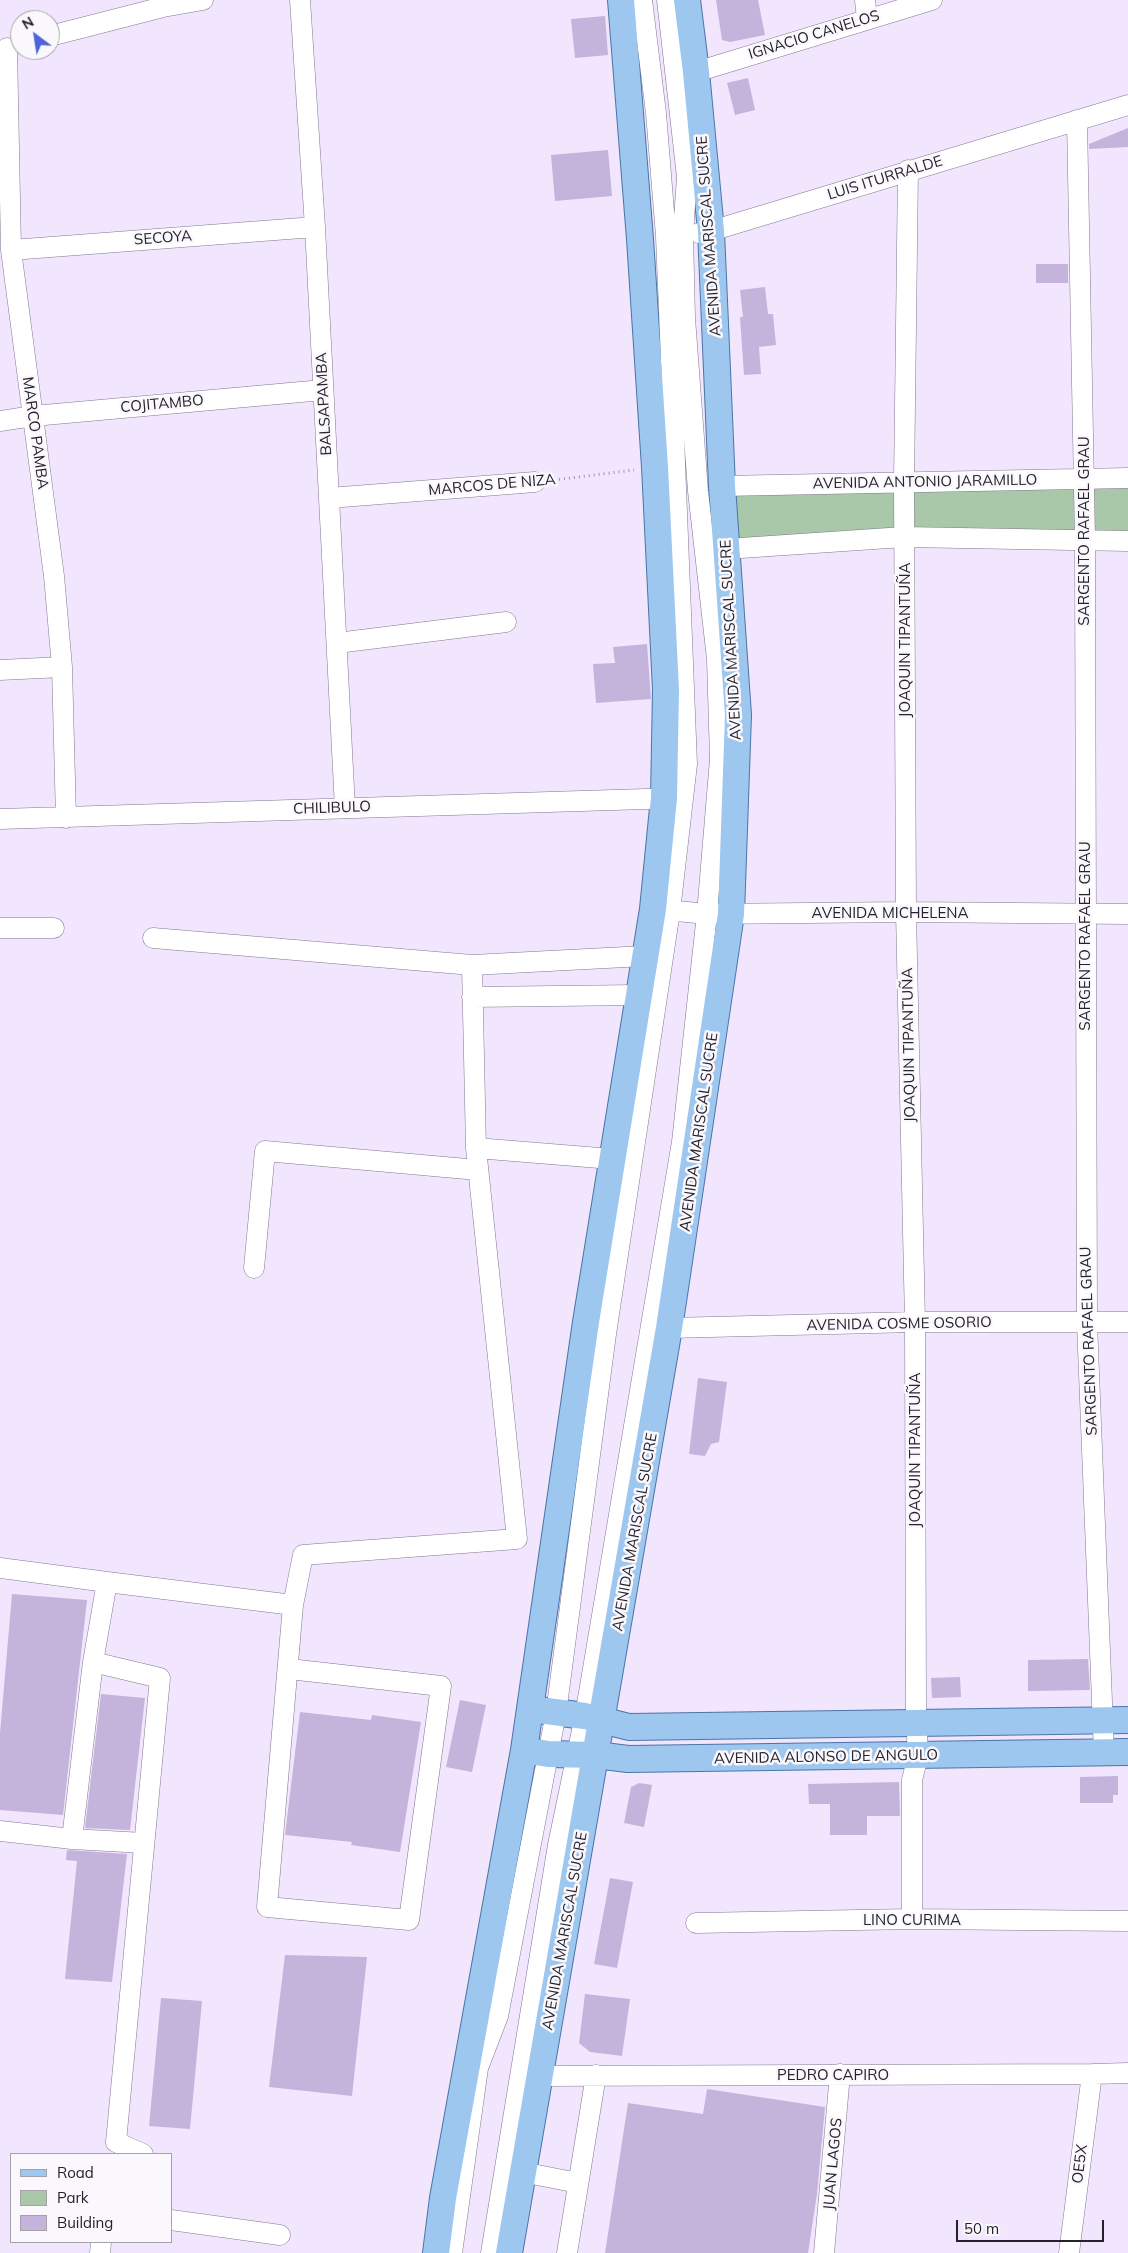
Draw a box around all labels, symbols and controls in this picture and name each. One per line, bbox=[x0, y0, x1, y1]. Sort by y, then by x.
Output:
street label: IGNACIO CANELOS bbox=[746, 6, 882, 64]
north arrow bbox=[10, 10, 60, 60]
text: N bbox=[19, 13, 37, 33]
street label: AVENIDA MARISCAL SUCRE bbox=[693, 135, 725, 337]
street label: LUIS ITURRALDE bbox=[825, 152, 945, 204]
street label: SECOYA bbox=[133, 227, 193, 249]
street label: BALSAPAMBA bbox=[312, 352, 336, 456]
street label: MARCO PAMBA bbox=[18, 376, 52, 490]
street label: COJITAMBO bbox=[120, 391, 204, 417]
street label: SARGENTO RAFAEL GRAU bbox=[1075, 436, 1093, 626]
street label: MARCOS DE NIZA bbox=[428, 470, 556, 500]
street label: AVENIDA ANTONIO JARAMILLO bbox=[813, 471, 1037, 493]
street label: AVENIDA MARISCAL SUCRE bbox=[717, 539, 745, 741]
street label: JOAQUIN TIPANTUÑA bbox=[896, 563, 914, 717]
street label: CHILIBULO bbox=[293, 798, 371, 818]
street label: SARGENTO RAFAEL GRAU bbox=[1076, 841, 1094, 1031]
street label: AVENIDA MICHELENA bbox=[811, 904, 969, 922]
street label: JOAQUIN TIPANTUÑA bbox=[899, 967, 919, 1123]
street label: AVENIDA MARISCAL SUCRE bbox=[676, 1031, 722, 1233]
street label: SARGENTO RAFAEL GRAU bbox=[1077, 1246, 1101, 1436]
street label: AVENIDA COSME OSORIO bbox=[806, 1313, 992, 1335]
street label: JOAQUIN TIPANTUÑA bbox=[906, 1373, 924, 1527]
street label: AVENIDA MARISCAL SUCRE bbox=[609, 1432, 661, 1632]
street label: AVENIDA ALONSO DE ANGULO bbox=[714, 1746, 938, 1768]
street label: AVENIDA MARISCAL SUCRE bbox=[539, 1831, 591, 2031]
street label: LINO CURIMA bbox=[863, 1911, 961, 1929]
street label: PEDRO CAPIRO bbox=[777, 2066, 889, 2084]
street label: JUAN LAGOS bbox=[820, 2117, 846, 2211]
street label: OE5X bbox=[1069, 2143, 1091, 2185]
legend bbox=[10, 2153, 172, 2243]
text: Road bbox=[57, 2163, 94, 2182]
text: Park bbox=[57, 2188, 89, 2207]
scale bar bbox=[958, 2210, 1106, 2242]
text: Building bbox=[57, 2213, 113, 2232]
text: 50 m bbox=[964, 2219, 999, 2238]

